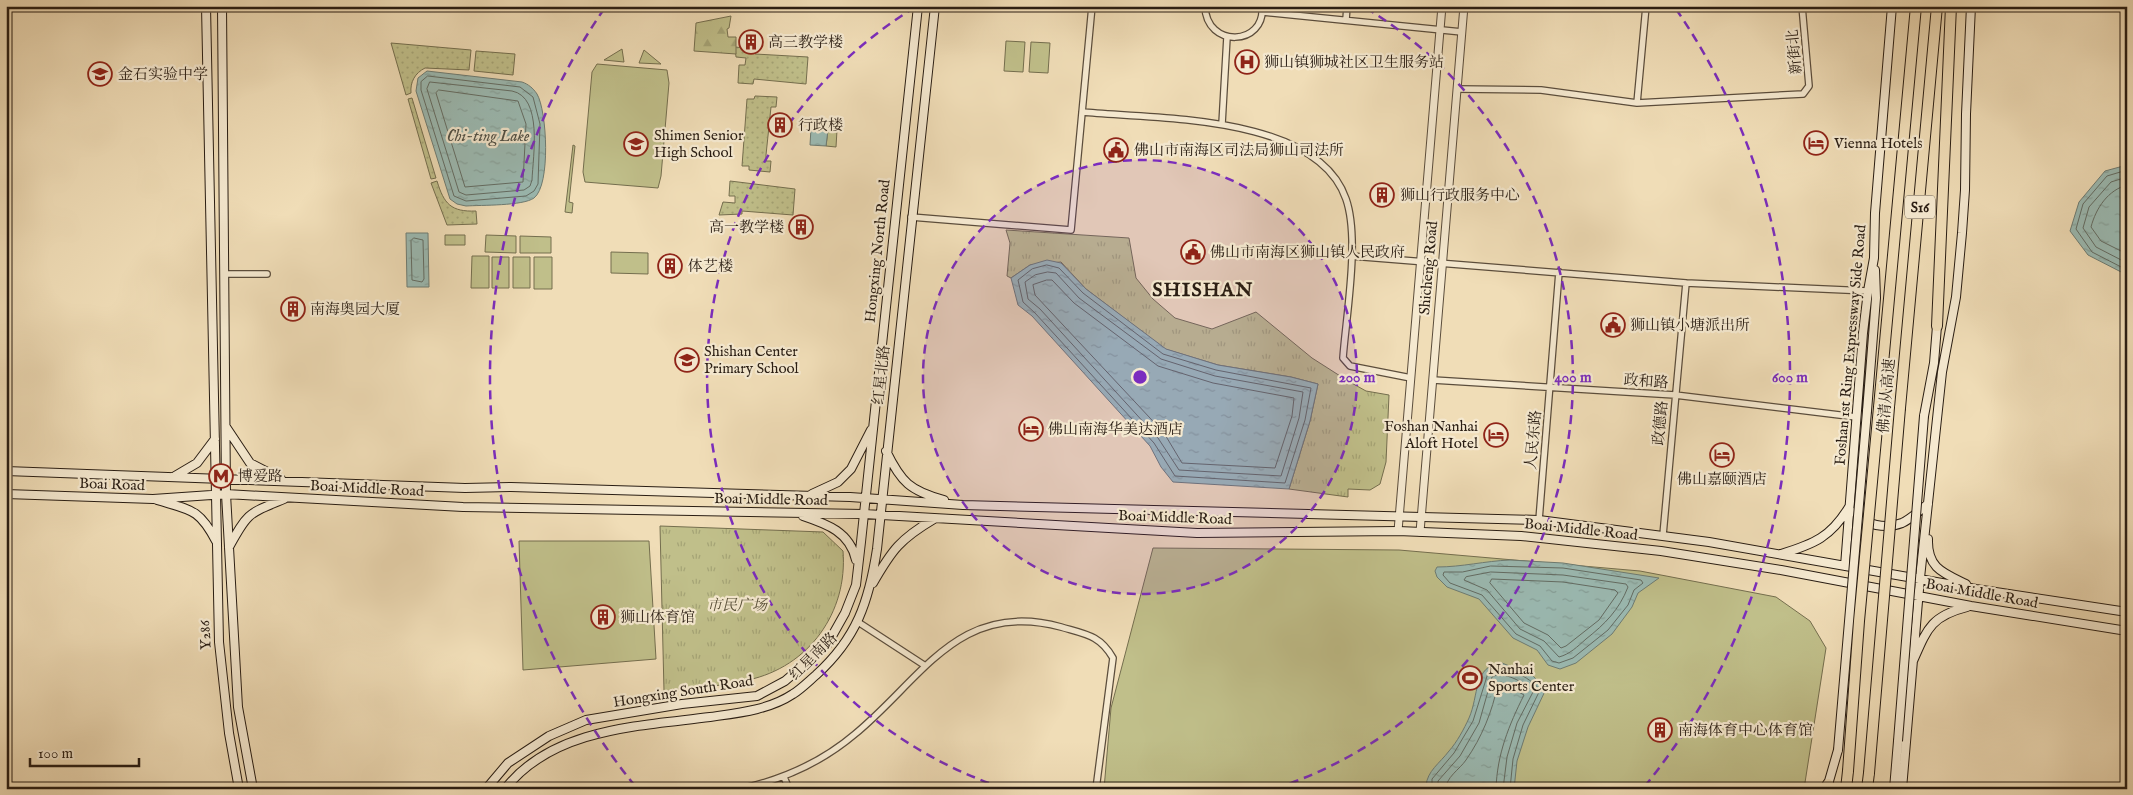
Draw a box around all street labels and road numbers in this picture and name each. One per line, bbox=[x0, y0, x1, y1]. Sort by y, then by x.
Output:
street label: 新街北 bbox=[1783, 29, 1806, 75]
street label: Hongxing North Road bbox=[861, 177, 895, 324]
road number: S16 bbox=[1905, 196, 1935, 218]
street label: Shicheng Road bbox=[1415, 219, 1442, 316]
street label: Foshan 1st Ring Expressway Side Road bbox=[1830, 223, 1871, 466]
street label: 红星北路 bbox=[869, 344, 894, 406]
street label: 佛清从高速 bbox=[1874, 358, 1899, 434]
street label: 政和路 bbox=[1623, 370, 1669, 393]
street label: 政德路 bbox=[1649, 400, 1672, 446]
street label: 人民东路 bbox=[1521, 409, 1546, 471]
street label: Boai Road bbox=[79, 474, 146, 495]
street label: Boai Middle Road bbox=[310, 476, 425, 501]
street label: Boai Middle Road bbox=[714, 489, 829, 510]
street label: Boai Middle Road bbox=[1118, 506, 1233, 529]
street label: Boai Middle Road bbox=[1523, 514, 1640, 545]
street label: Boai Middle Road bbox=[1924, 574, 2041, 613]
street label: Y286 bbox=[195, 619, 216, 650]
street label: 红星南路 bbox=[785, 628, 841, 684]
street label: Hongxing South Road bbox=[612, 671, 755, 712]

